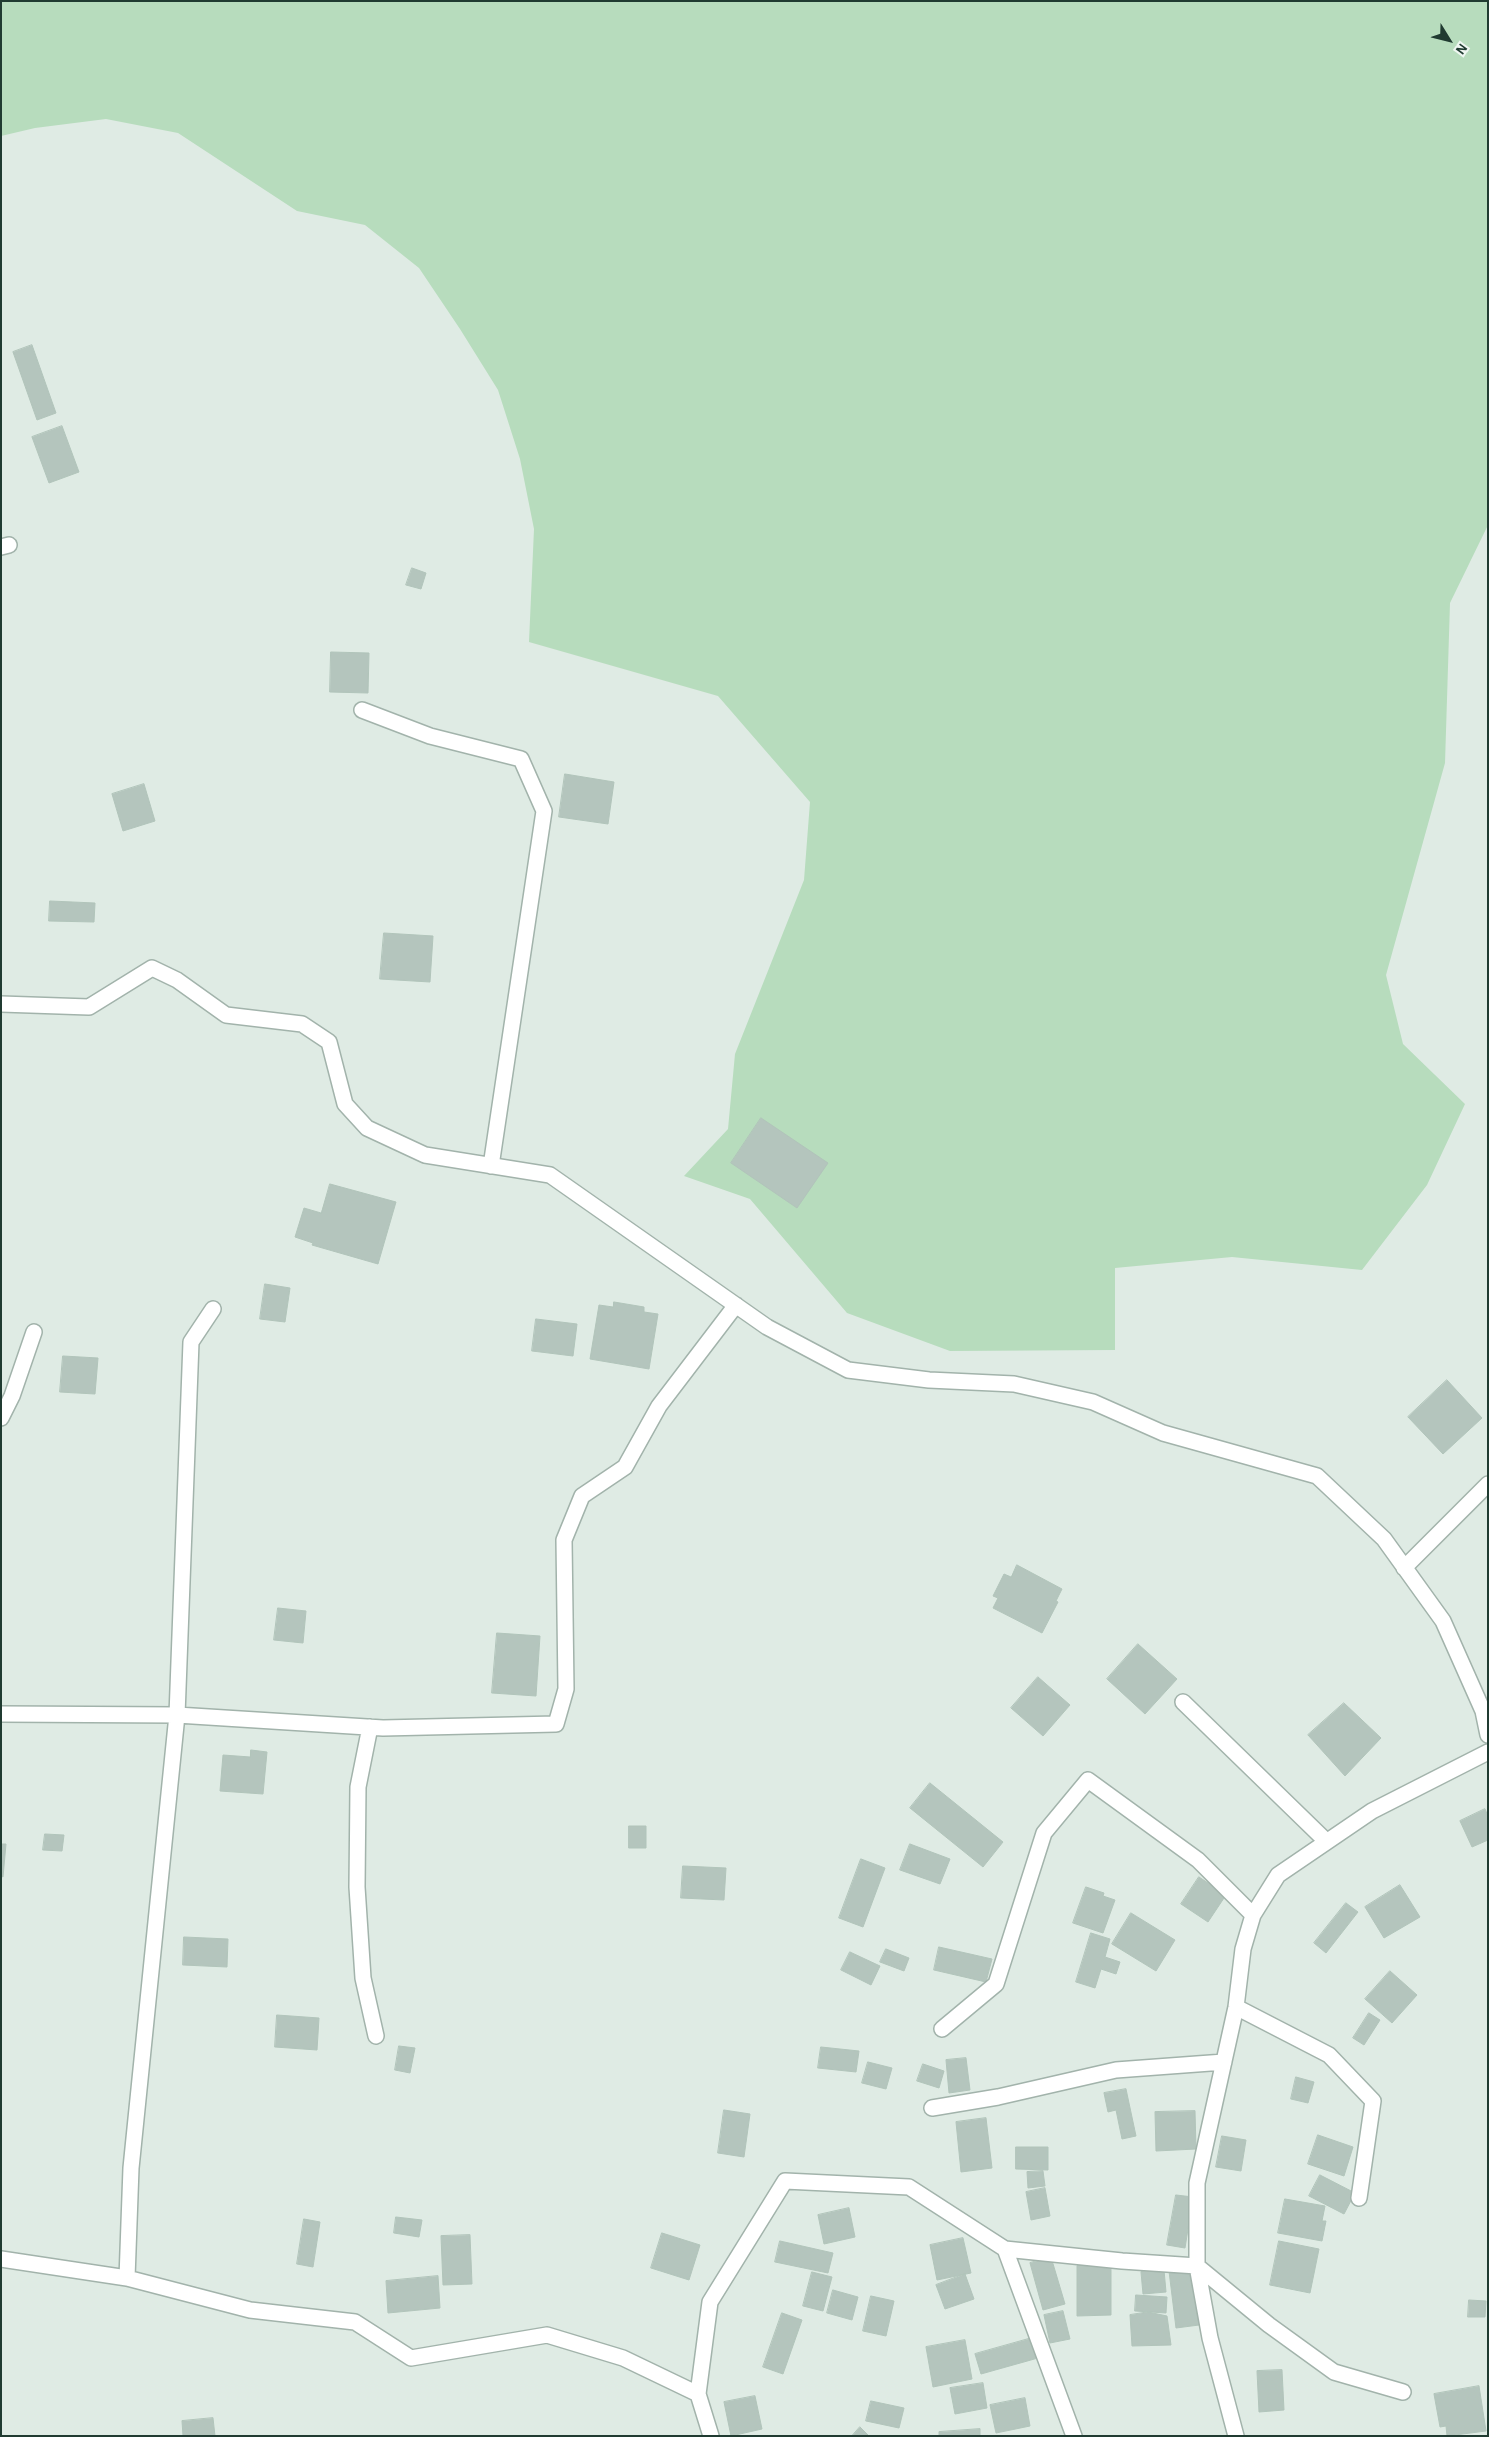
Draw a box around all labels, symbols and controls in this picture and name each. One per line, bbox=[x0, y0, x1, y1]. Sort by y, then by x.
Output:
north arrow bbox=[1424, 15, 1474, 65]
text: N bbox=[1453, 41, 1470, 57]

